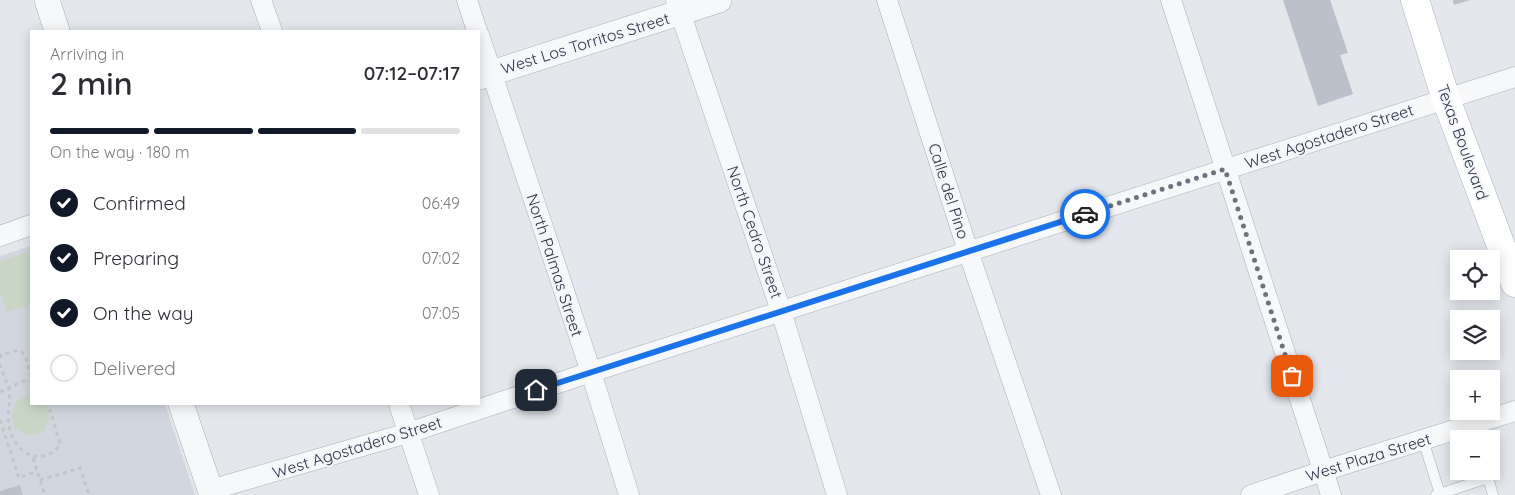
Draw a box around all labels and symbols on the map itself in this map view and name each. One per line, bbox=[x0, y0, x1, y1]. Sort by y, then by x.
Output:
street label: West Los Torritos Street bbox=[498, 8, 672, 78]
street label: Texas Boulevard bbox=[1433, 82, 1493, 202]
street label: West Agostadero Street bbox=[1242, 99, 1416, 173]
street label: Calle del Pino bbox=[924, 141, 974, 241]
street label: North Cedro Street bbox=[723, 163, 787, 301]
courier bbox=[1060, 189, 1110, 239]
street label: North Palmas Street bbox=[522, 191, 588, 339]
pin bbox=[1271, 355, 1313, 397]
pin bbox=[515, 369, 557, 411]
street label: West Agostadero Street bbox=[270, 412, 444, 482]
street label: West Plaza Street bbox=[1303, 428, 1433, 486]

